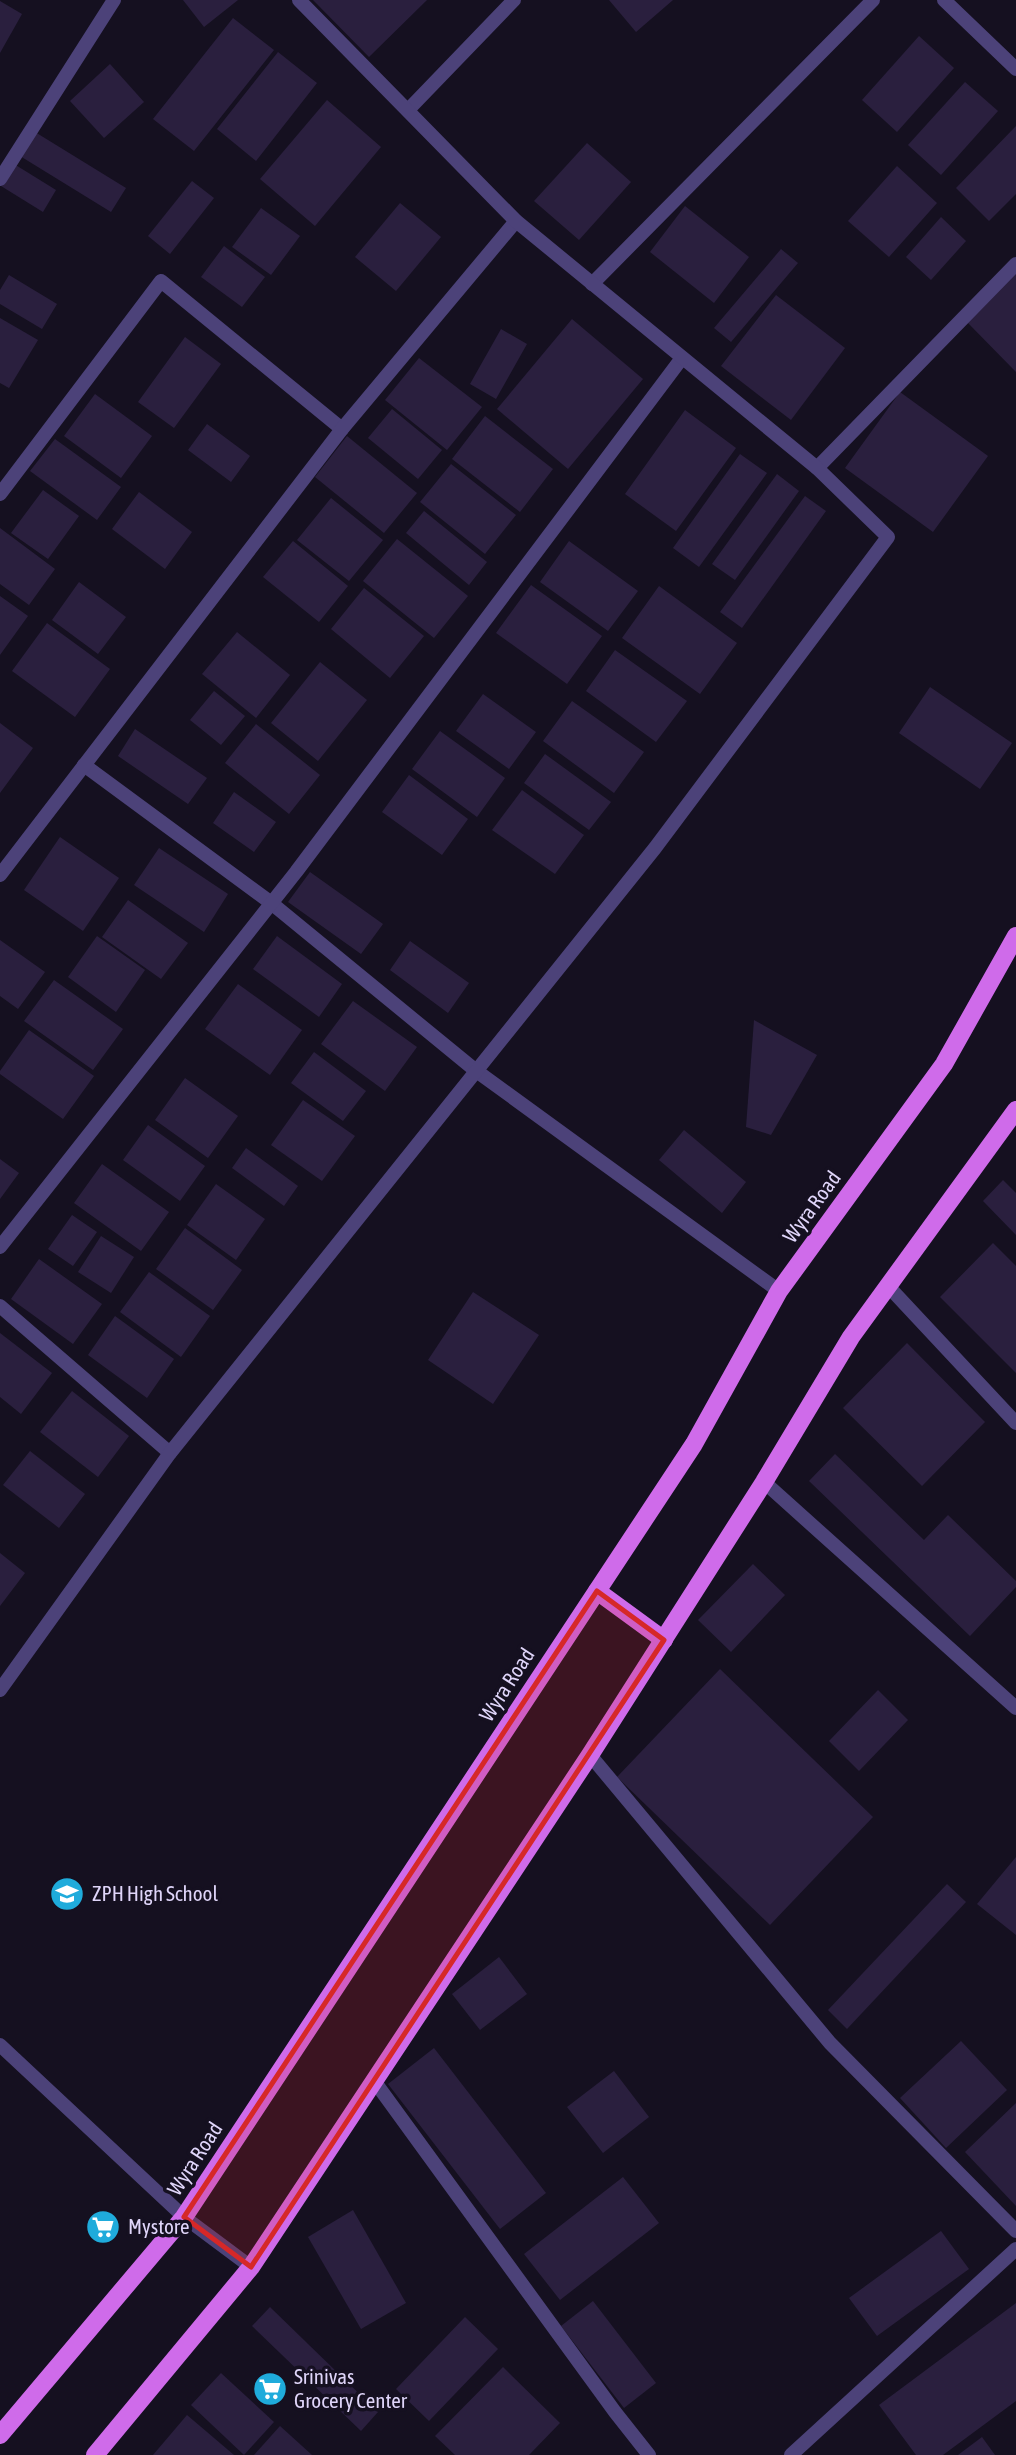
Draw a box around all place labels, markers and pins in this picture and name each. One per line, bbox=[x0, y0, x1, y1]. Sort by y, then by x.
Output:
school or university icon: ZPH High School bbox=[48, 1875, 86, 1913]
place label: ZPH High School bbox=[92, 1881, 218, 1905]
supermarket icon: Mystore bbox=[84, 2208, 122, 2246]
place label: Mystore bbox=[128, 2214, 190, 2238]
place label: Srinivas Grocery Center bbox=[294, 2364, 408, 2412]
supermarket icon: Srinivas Grocery Center bbox=[251, 2370, 289, 2408]

